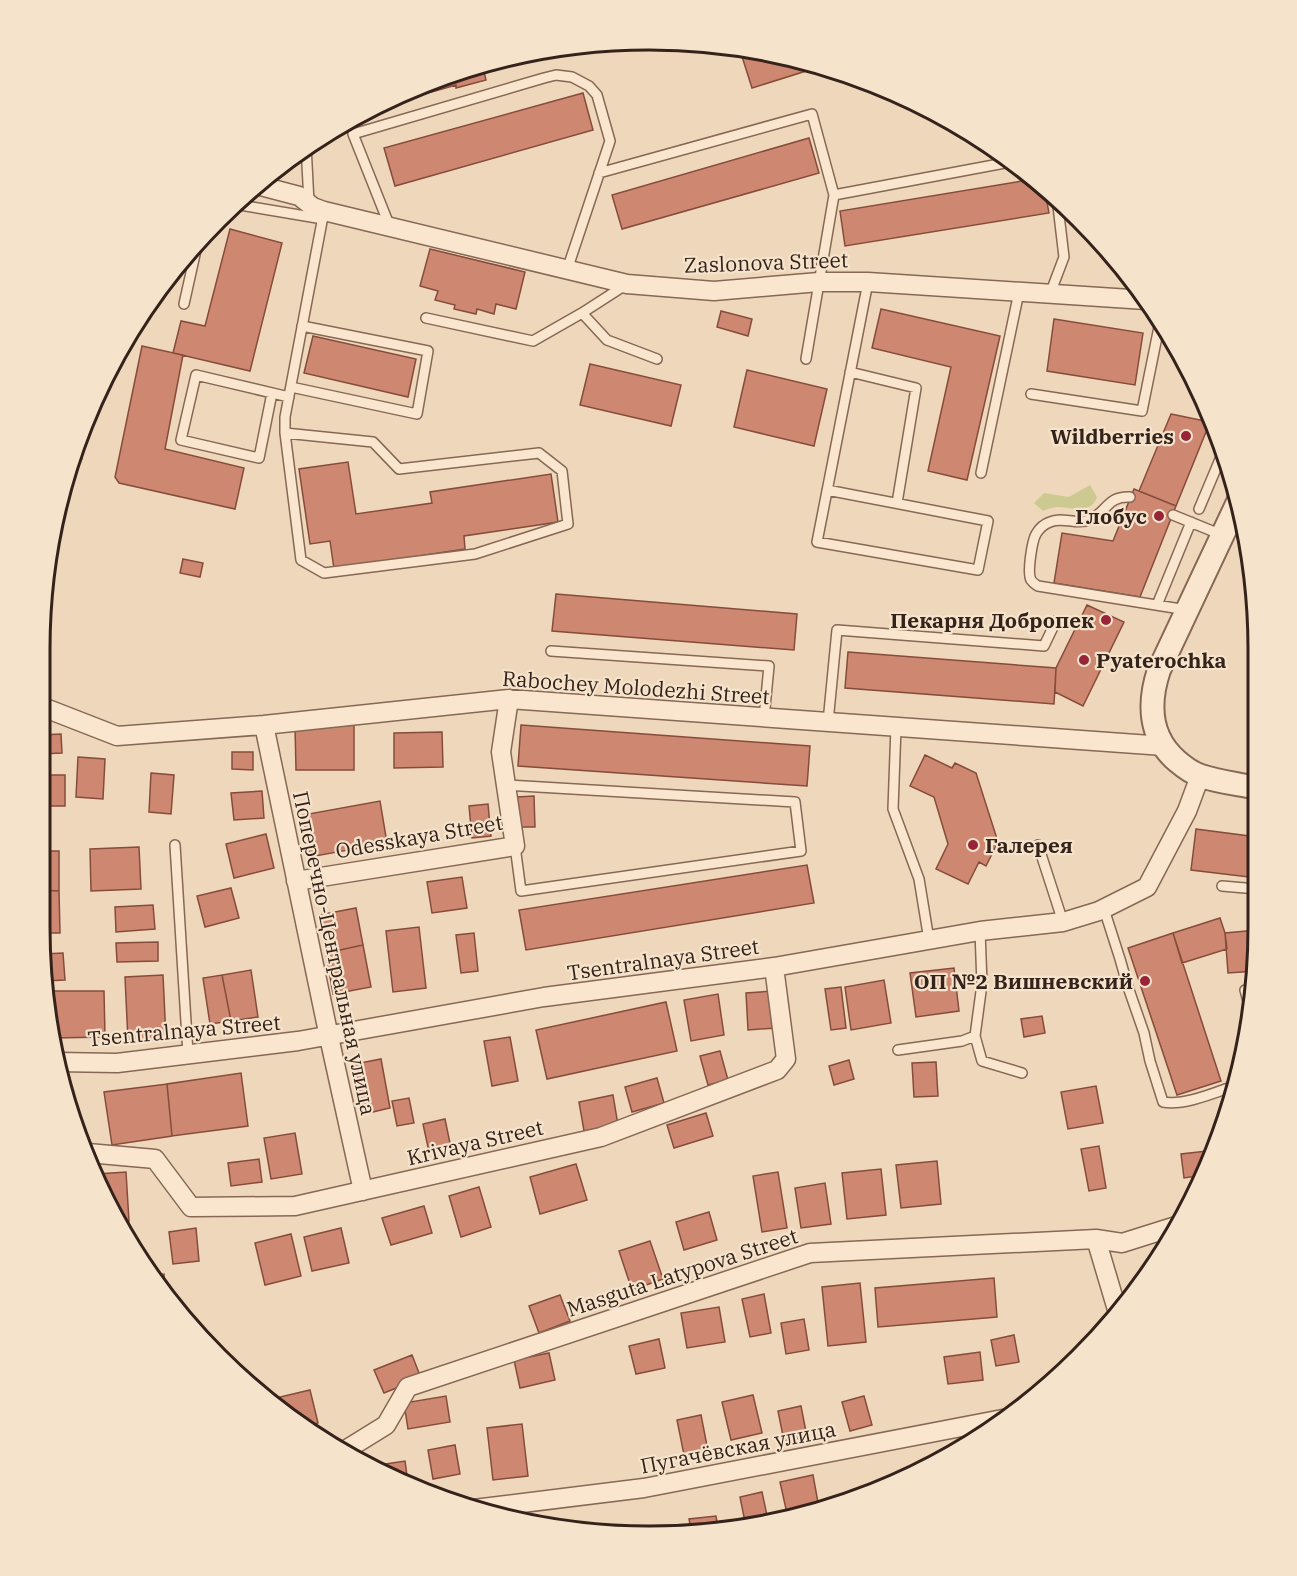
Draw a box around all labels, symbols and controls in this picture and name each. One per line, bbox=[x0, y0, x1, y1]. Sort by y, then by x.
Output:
street label: Zaslonova Street bbox=[683, 245, 849, 279]
place label: Wildberries bbox=[1050, 422, 1174, 450]
marker: Wildberries bbox=[1179, 429, 1193, 443]
place label: Глобус bbox=[1075, 502, 1147, 530]
marker: Глобус bbox=[1152, 509, 1166, 523]
place label: Пекарня Добропек bbox=[890, 606, 1094, 634]
marker: Пекарня Добропек bbox=[1099, 613, 1113, 627]
place label: Pyaterochka bbox=[1096, 646, 1227, 674]
marker: Pyaterochka bbox=[1077, 653, 1091, 667]
street label: Rabochey Molodezhi Street bbox=[501, 664, 771, 710]
street label: Поперечно-Центральная улица bbox=[287, 788, 383, 1118]
street label: Odesskaya Street bbox=[333, 808, 505, 864]
place label: Галерея bbox=[985, 831, 1073, 859]
marker: Галерея bbox=[966, 838, 980, 852]
street label: Tsentralnaya Street bbox=[565, 932, 761, 986]
place label: ОП №2 Вишневский bbox=[914, 967, 1133, 995]
marker: ОП №2 Вишневский bbox=[1138, 974, 1152, 988]
street label: Tsentralnaya Street bbox=[86, 1008, 282, 1052]
street label: Krivaya Street bbox=[404, 1113, 546, 1171]
street label: Masguta Latypova Street bbox=[563, 1221, 801, 1323]
street label: Пугачёвская улица bbox=[638, 1414, 838, 1480]

